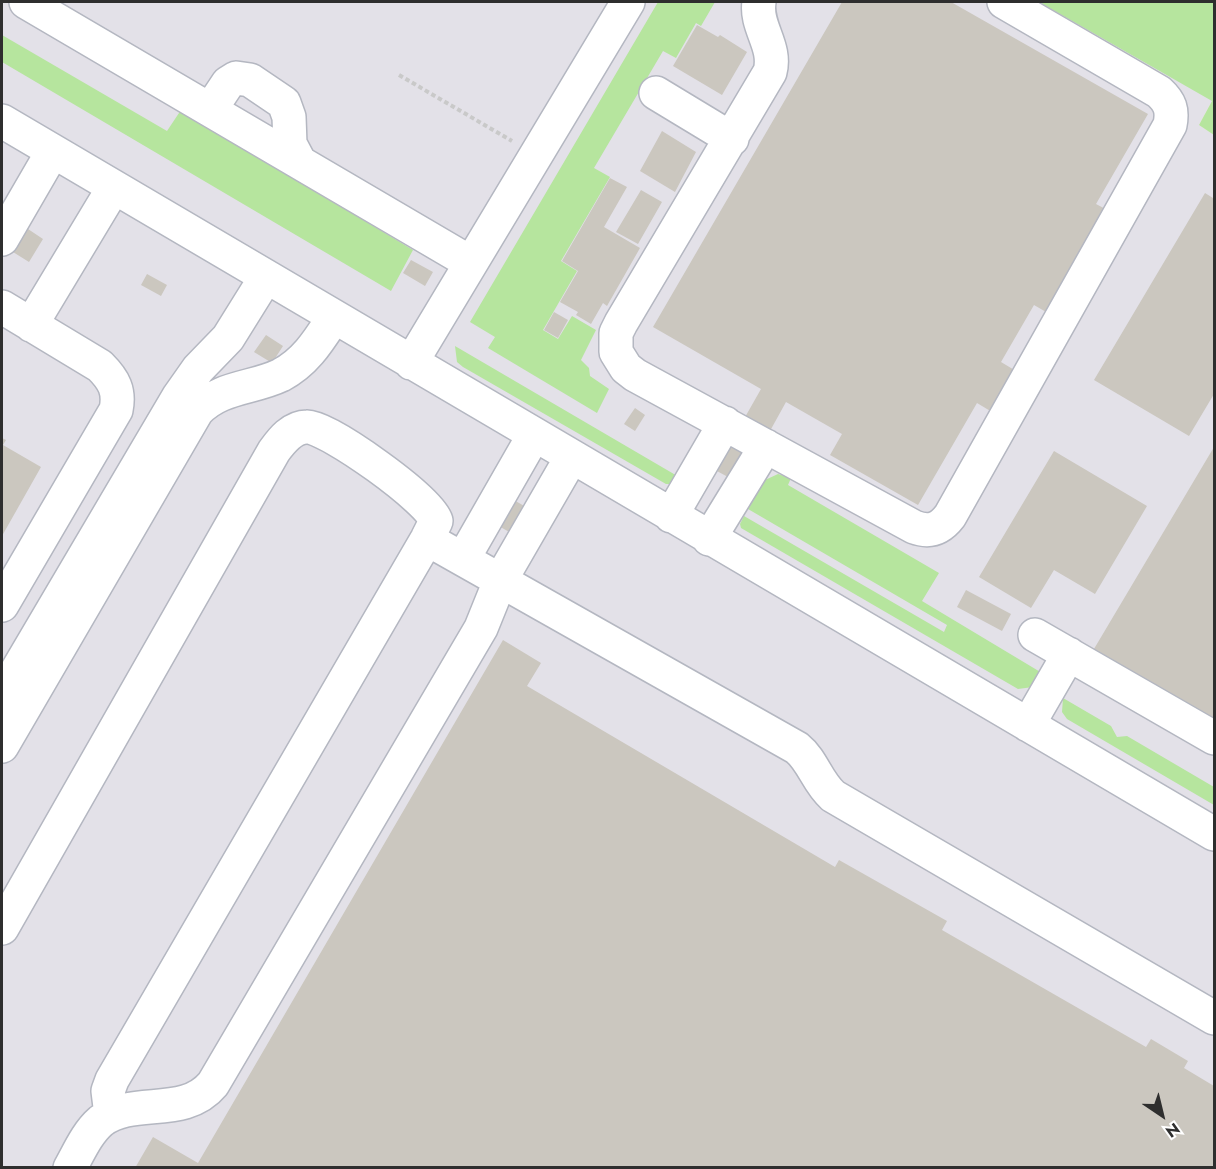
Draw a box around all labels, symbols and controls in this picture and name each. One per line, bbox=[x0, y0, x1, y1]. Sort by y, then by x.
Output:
north arrow bbox=[1132, 1085, 1192, 1145]
text: N bbox=[1161, 1117, 1184, 1143]

